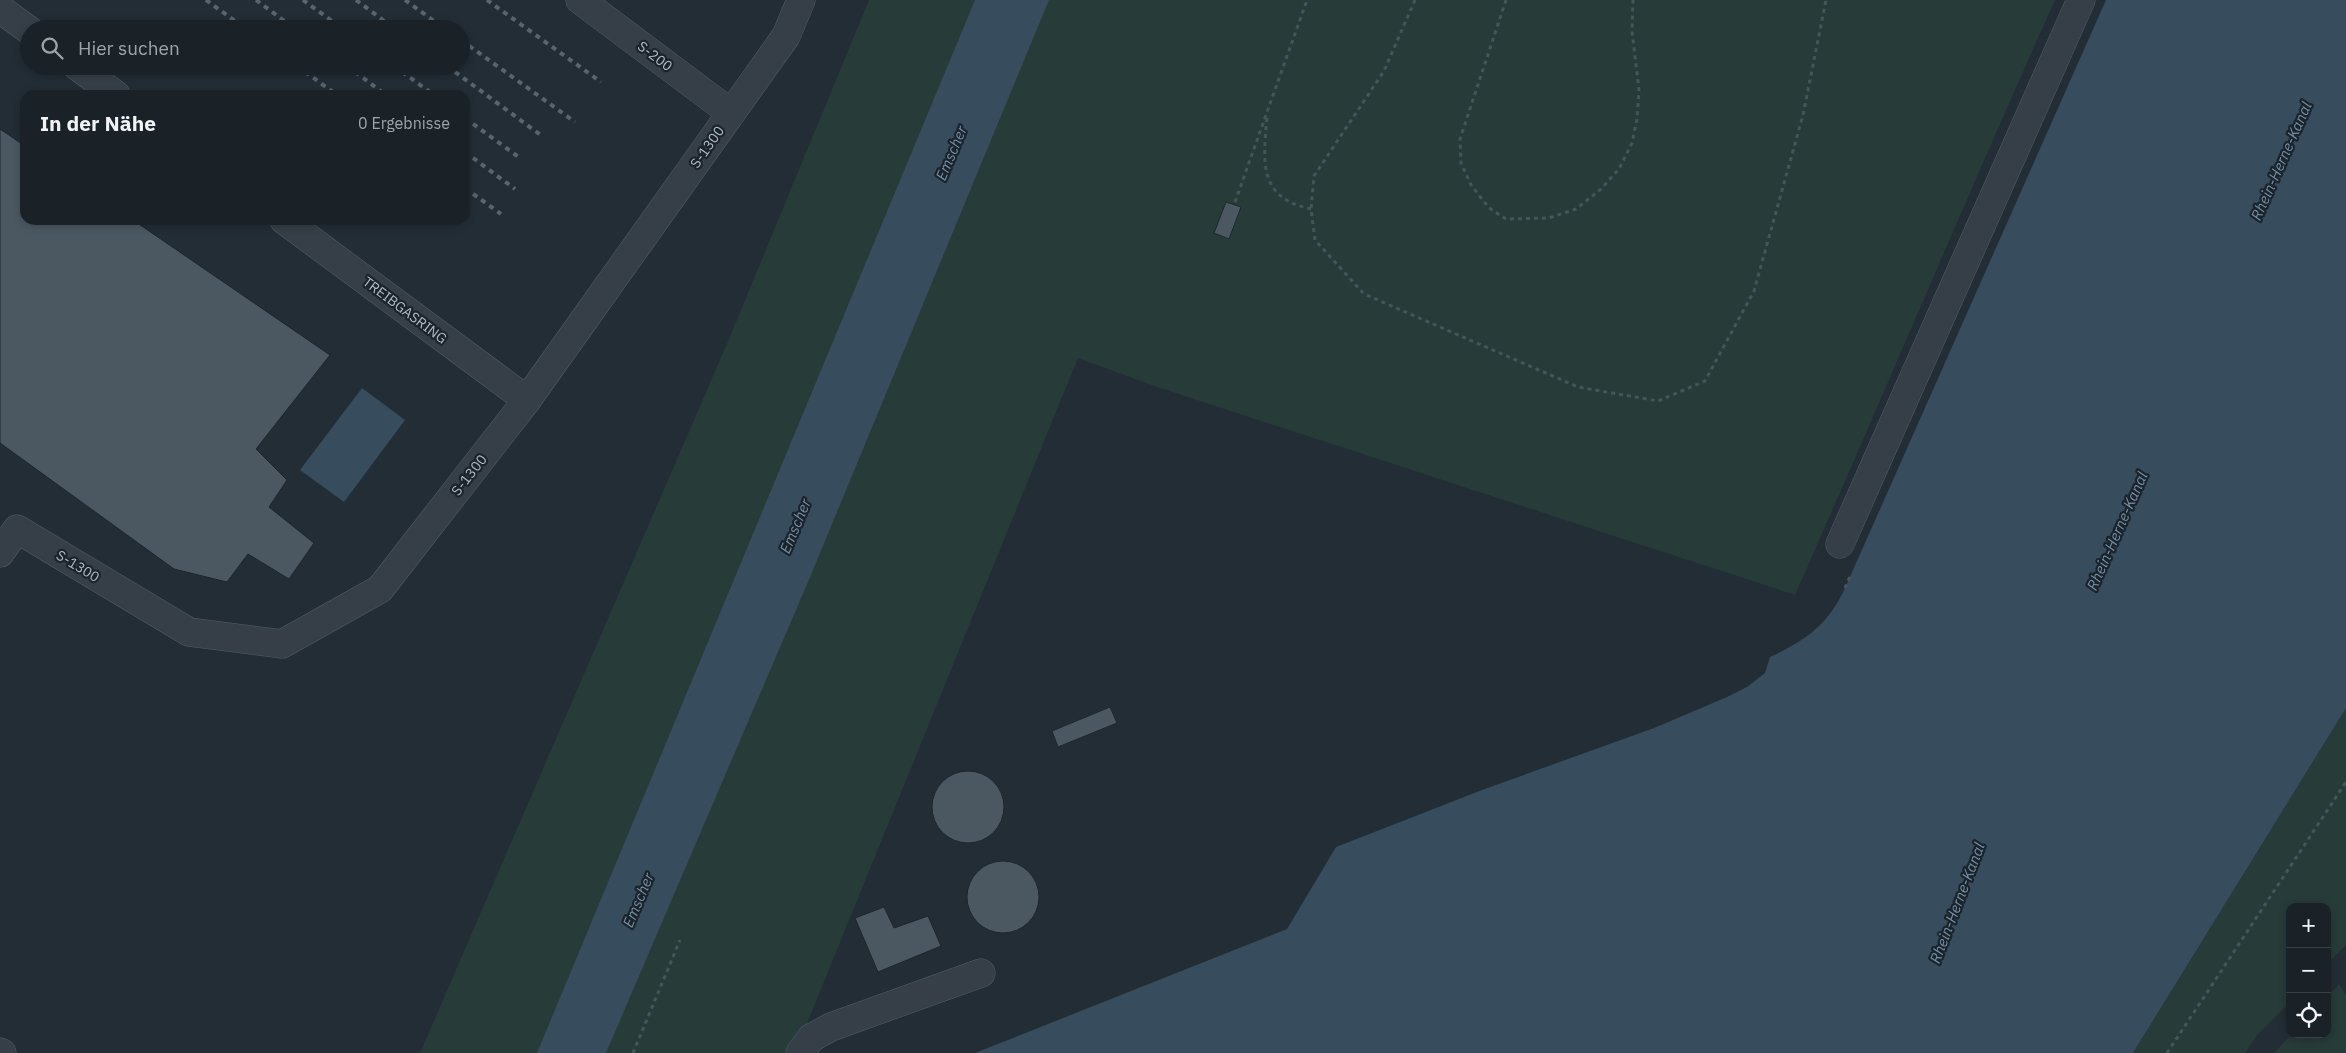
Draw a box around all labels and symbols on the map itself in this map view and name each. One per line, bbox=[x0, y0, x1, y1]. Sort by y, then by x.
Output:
street label: S-200 bbox=[634, 37, 676, 75]
water label: Rhein-Herne-Kanal bbox=[2246, 99, 2316, 223]
street label: S-1300 bbox=[686, 122, 728, 172]
water label: Emscher bbox=[931, 122, 971, 183]
street label: TREIBGASRING bbox=[359, 272, 451, 348]
street label: S-1300 bbox=[447, 451, 491, 499]
water label: Rhein-Herne-Kanal bbox=[2082, 469, 2152, 593]
water label: Emscher bbox=[775, 495, 815, 556]
street label: S-1300 bbox=[53, 546, 103, 586]
water label: Rhein-Herne-Kanal bbox=[1925, 840, 1989, 966]
water label: Emscher bbox=[618, 869, 658, 930]

